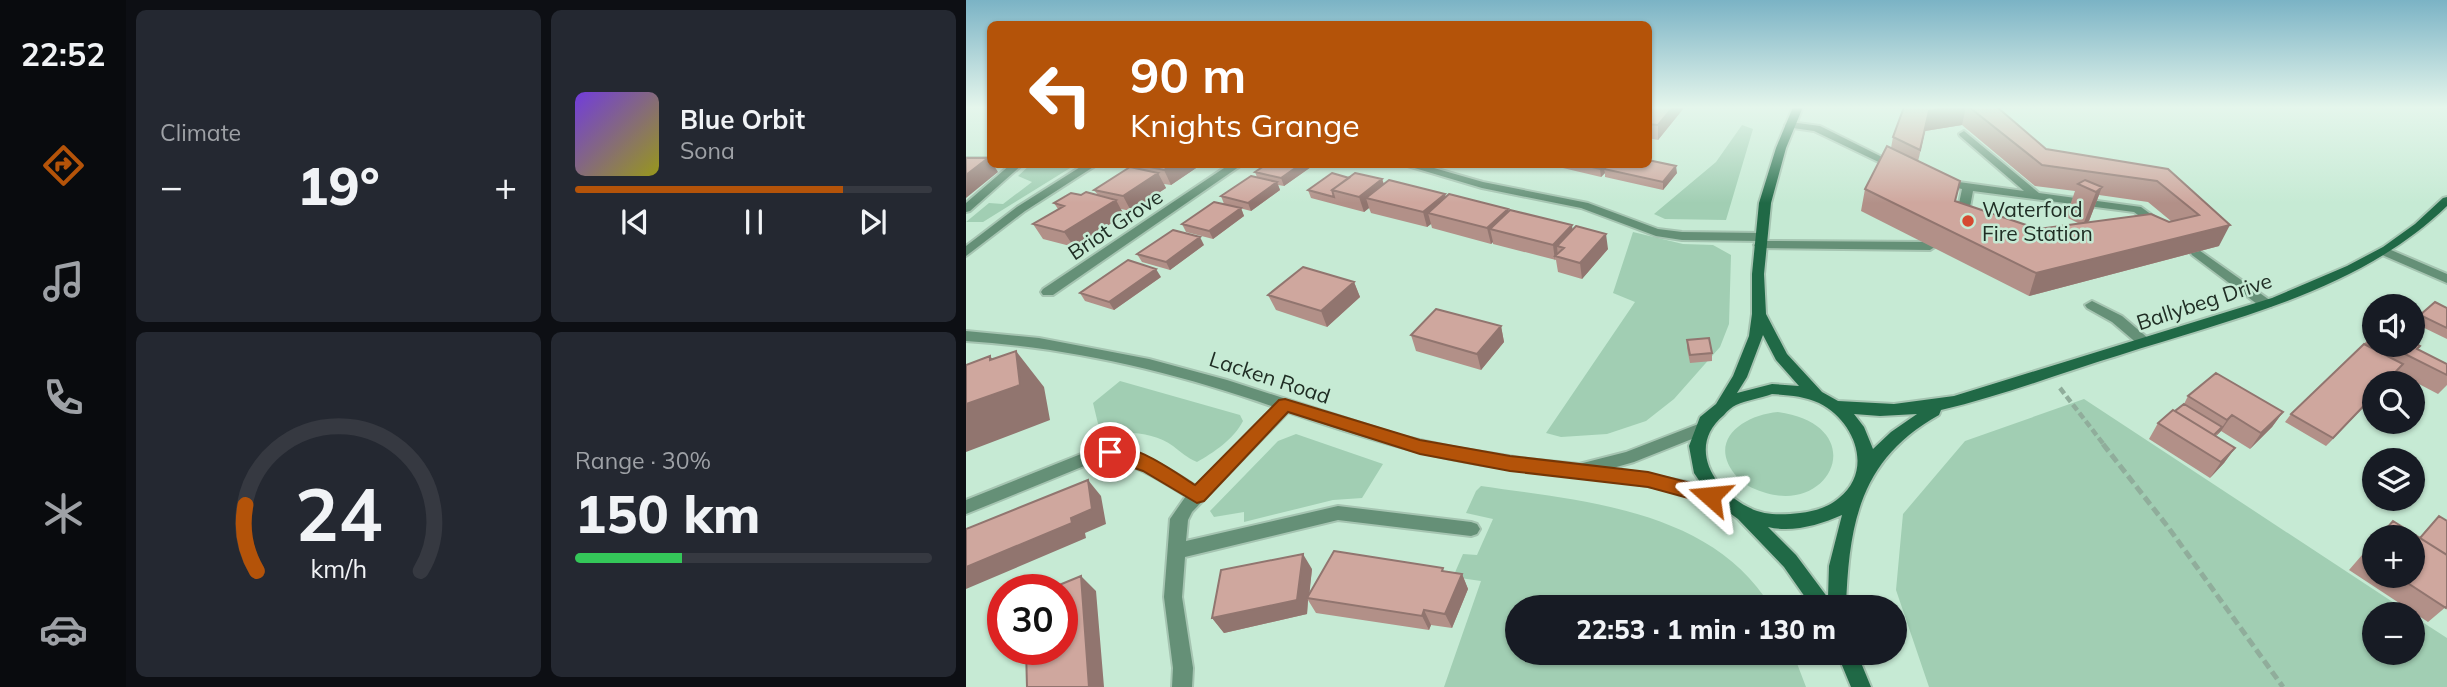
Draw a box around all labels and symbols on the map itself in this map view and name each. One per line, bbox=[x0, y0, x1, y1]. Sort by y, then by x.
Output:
street label: Briot Grove bbox=[1063, 183, 1167, 265]
place label: Waterford Fire Station bbox=[1982, 196, 2093, 246]
marker: Waterford Fire Station bbox=[1960, 213, 1976, 229]
street label: Ballybeg Drive bbox=[2133, 267, 2275, 335]
street label: Lacken Road bbox=[1206, 345, 1334, 409]
pin bbox=[1080, 422, 1140, 482]
position arrow bbox=[1673, 459, 1747, 533]
speed limit sign: 30 bbox=[987, 574, 1078, 665]

